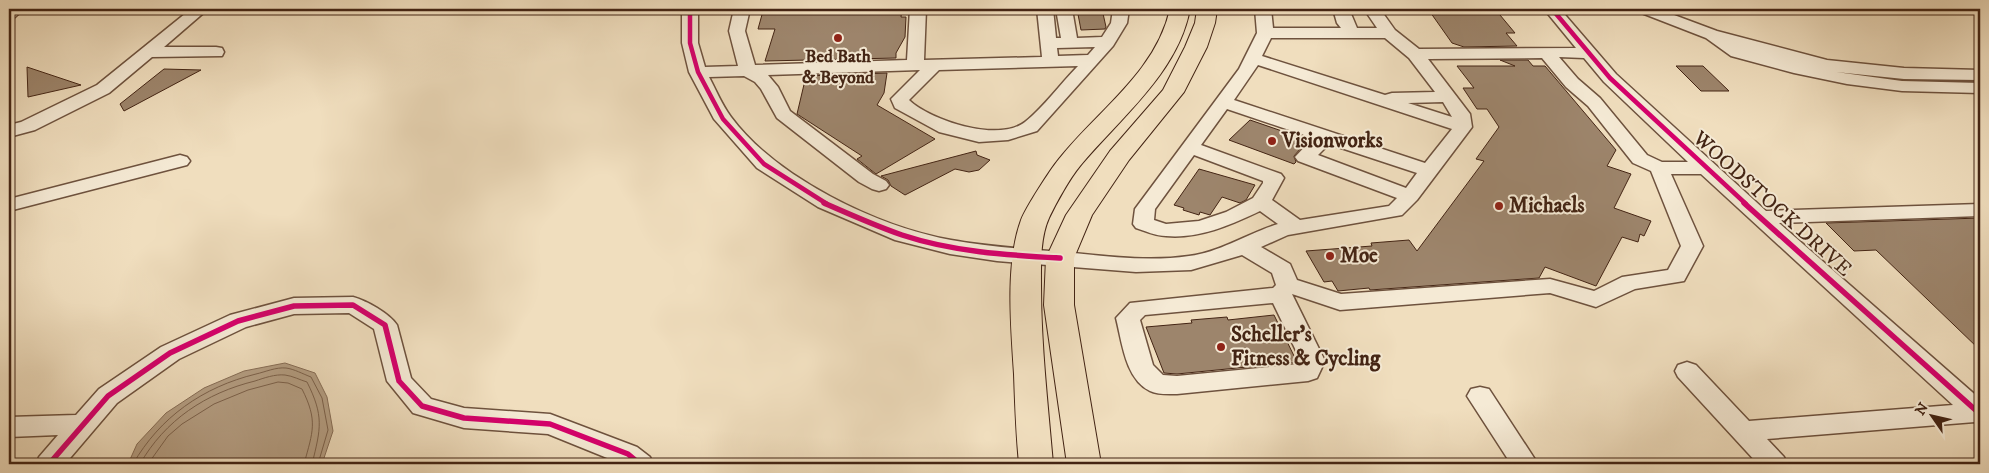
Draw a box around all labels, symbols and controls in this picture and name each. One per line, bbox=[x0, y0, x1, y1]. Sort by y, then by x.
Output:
marker: Bed Bath & Beyond bbox=[832, 32, 844, 44]
place label: Bed Bath & Beyond bbox=[802, 46, 875, 89]
street label: WOODSTOCK DRIVE bbox=[1686, 125, 1857, 282]
place label: Visionworks bbox=[1281, 128, 1383, 154]
marker: Visionworks bbox=[1266, 135, 1278, 147]
place label: Michaels bbox=[1509, 193, 1585, 219]
marker: Michaels bbox=[1493, 200, 1505, 212]
place label: Moe bbox=[1340, 243, 1378, 269]
marker: Moe bbox=[1324, 250, 1336, 262]
place label: Scheller's Fitness & Cycling bbox=[1231, 322, 1381, 372]
marker: Scheller's Fitness & Cycling bbox=[1215, 341, 1227, 353]
north arrow bbox=[1906, 390, 1956, 440]
text: N bbox=[1911, 399, 1933, 419]

